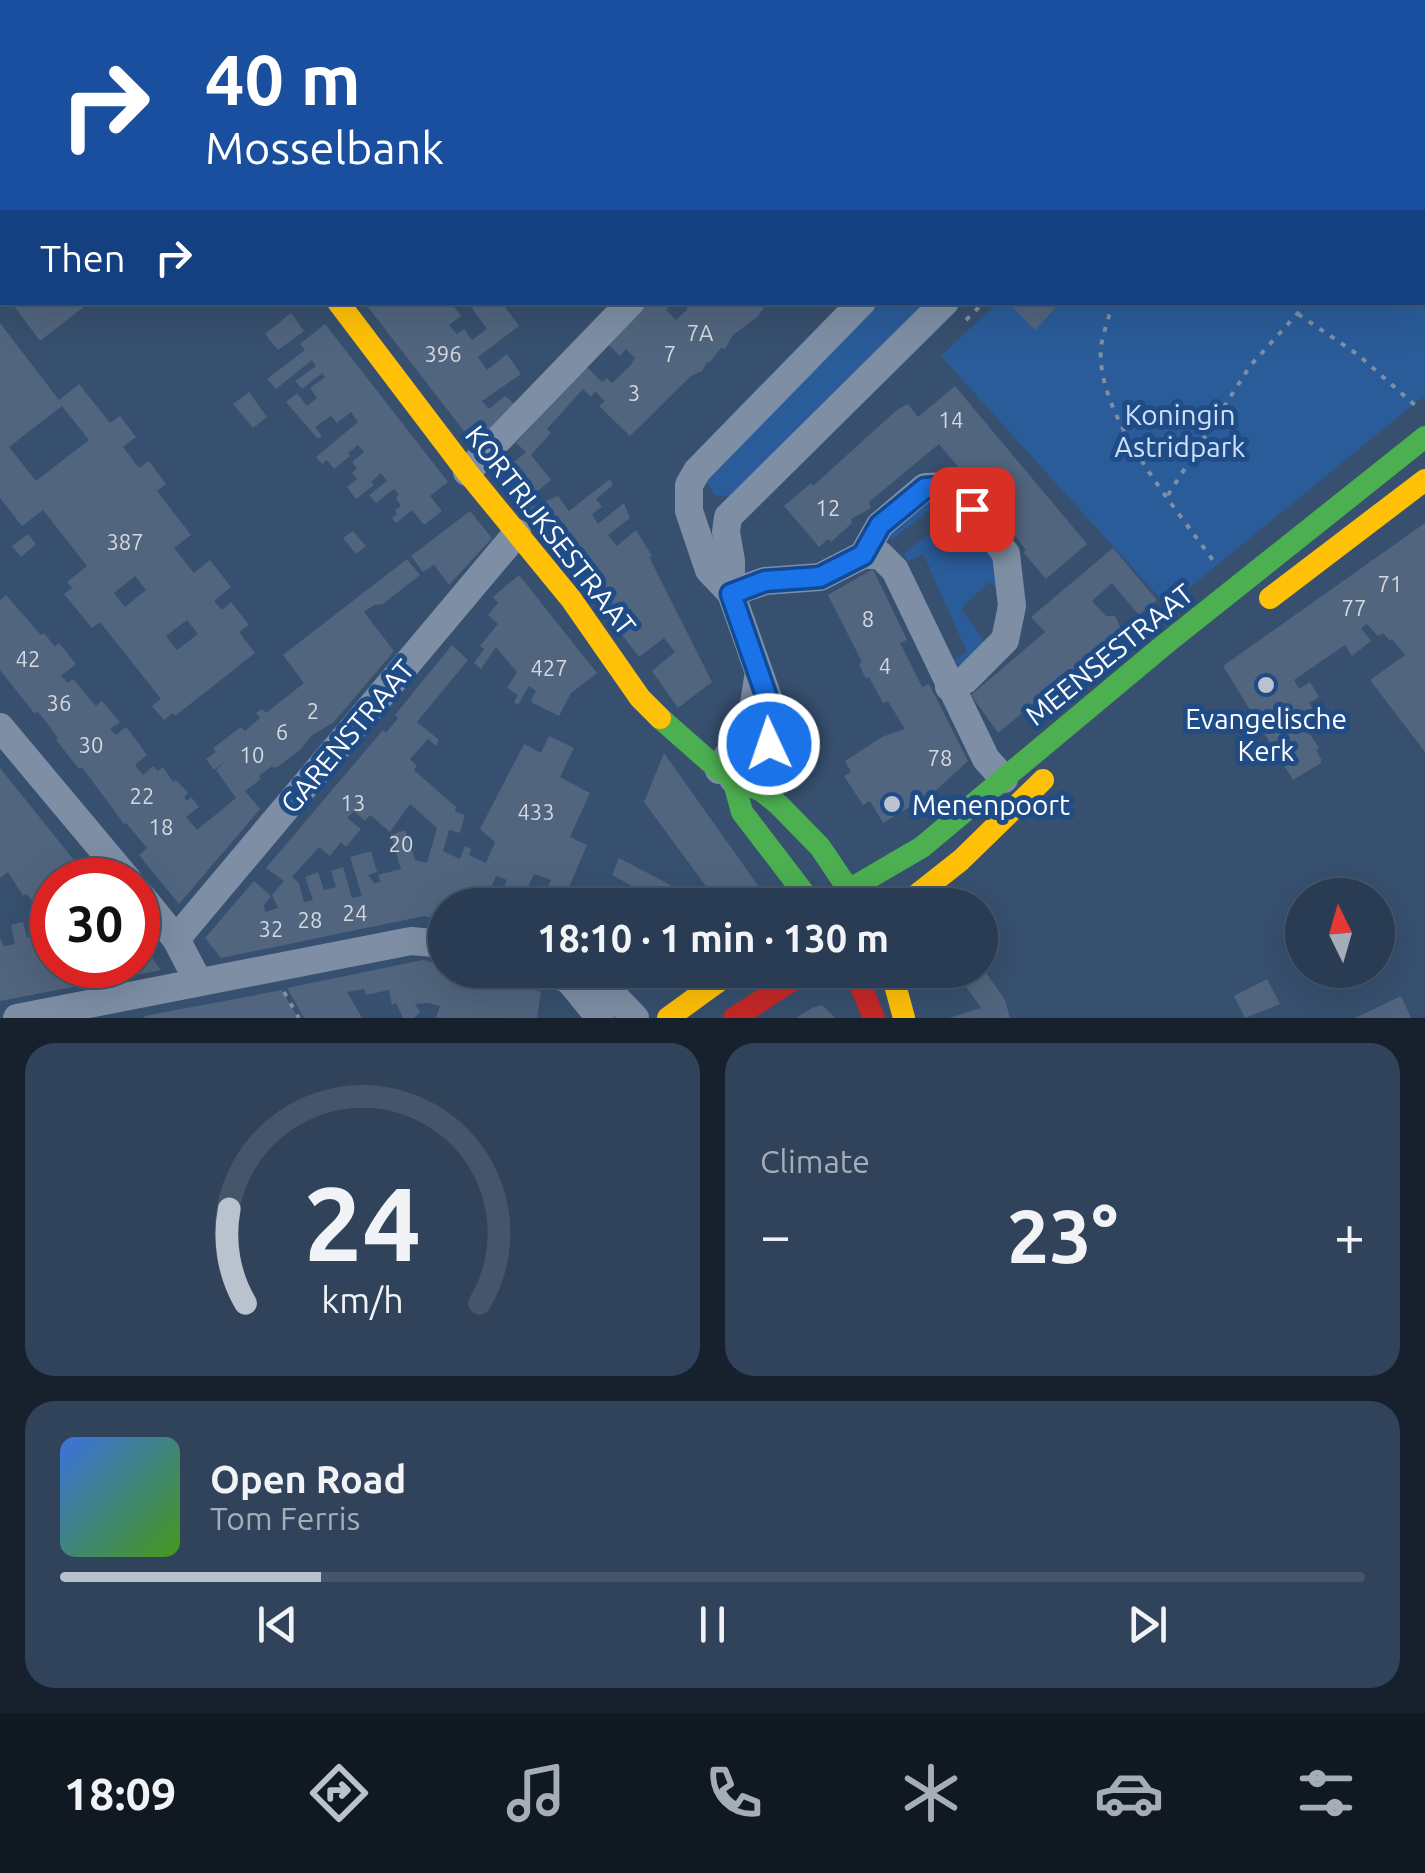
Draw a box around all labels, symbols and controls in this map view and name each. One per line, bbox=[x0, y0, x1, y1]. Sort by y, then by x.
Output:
icon: right bbox=[40, 40, 170, 170]
text: 40 m bbox=[205, 40, 361, 118]
text: Mosselbank bbox=[205, 122, 444, 173]
icon: right bbox=[146, 230, 201, 285]
text: Then bbox=[40, 237, 126, 279]
house number: 7A bbox=[687, 320, 714, 345]
house number: 396 bbox=[424, 341, 462, 366]
house number: 7 bbox=[664, 341, 676, 366]
house number: 3 bbox=[628, 380, 640, 405]
park label: Koningin Astridpark bbox=[1114, 399, 1246, 462]
house number: 14 bbox=[939, 407, 963, 432]
street label: KORTRIJKSESTRAAT bbox=[460, 419, 642, 641]
pin bbox=[930, 467, 1015, 552]
icon: arrive bbox=[945, 482, 1000, 537]
house number: 12 bbox=[816, 495, 840, 520]
house number: 387 bbox=[106, 529, 144, 554]
house number: 71 bbox=[1378, 571, 1402, 596]
street label: MEENSESTRAAT bbox=[1019, 577, 1199, 731]
house number: 77 bbox=[1342, 595, 1366, 620]
house number: 8 bbox=[862, 606, 874, 631]
house number: 42 bbox=[16, 646, 40, 671]
street label: GARENSTRAAT bbox=[274, 653, 420, 819]
house number: 4 bbox=[879, 653, 891, 678]
house number: 427 bbox=[530, 655, 568, 680]
marker: Evangelische Kerk bbox=[1255, 674, 1277, 696]
house number: 36 bbox=[47, 690, 71, 715]
position arrow bbox=[717, 692, 821, 796]
house number: 2 bbox=[307, 698, 319, 723]
place label: Evangelische Kerk bbox=[1185, 703, 1347, 766]
house number: 6 bbox=[276, 719, 288, 744]
house number: 30 bbox=[79, 732, 103, 757]
house number: 10 bbox=[240, 742, 264, 767]
house number: 78 bbox=[928, 745, 952, 770]
house number: 22 bbox=[130, 783, 154, 808]
place label: Menenpoort bbox=[912, 789, 1070, 820]
house number: 13 bbox=[341, 790, 365, 815]
marker: Menenpoort bbox=[881, 793, 903, 815]
house number: 433 bbox=[517, 799, 555, 824]
house number: 18 bbox=[149, 814, 173, 839]
house number: 20 bbox=[389, 831, 413, 856]
speed limit sign: 30 bbox=[30, 858, 160, 988]
north arrow bbox=[1285, 878, 1395, 988]
map controls bbox=[1285, 878, 1395, 988]
house number: 24 bbox=[343, 900, 367, 925]
house number: 28 bbox=[298, 907, 322, 932]
house number: 32 bbox=[259, 916, 283, 941]
text: 18:10 · 1 min · 130 m bbox=[537, 917, 889, 959]
text: Climate bbox=[760, 1143, 870, 1179]
text: 24 bbox=[304, 1164, 421, 1281]
text: 23° bbox=[1007, 1193, 1118, 1277]
text: − bbox=[760, 1204, 791, 1265]
text: + bbox=[1334, 1204, 1365, 1265]
text: km/h bbox=[321, 1280, 404, 1320]
text: Open Road bbox=[210, 1458, 406, 1500]
text: Tom Ferris bbox=[210, 1500, 360, 1536]
icon: previous bbox=[250, 1597, 305, 1652]
icon: pause bbox=[685, 1597, 740, 1652]
icon: next bbox=[1120, 1597, 1175, 1652]
icon: directions bbox=[304, 1758, 374, 1828]
icon: music bbox=[501, 1758, 571, 1828]
icon: phone bbox=[699, 1758, 769, 1828]
icon: climate bbox=[896, 1758, 966, 1828]
icon: car bbox=[1094, 1758, 1164, 1828]
icon: filters bbox=[1291, 1758, 1361, 1828]
text: 18:09 bbox=[64, 1768, 176, 1819]

